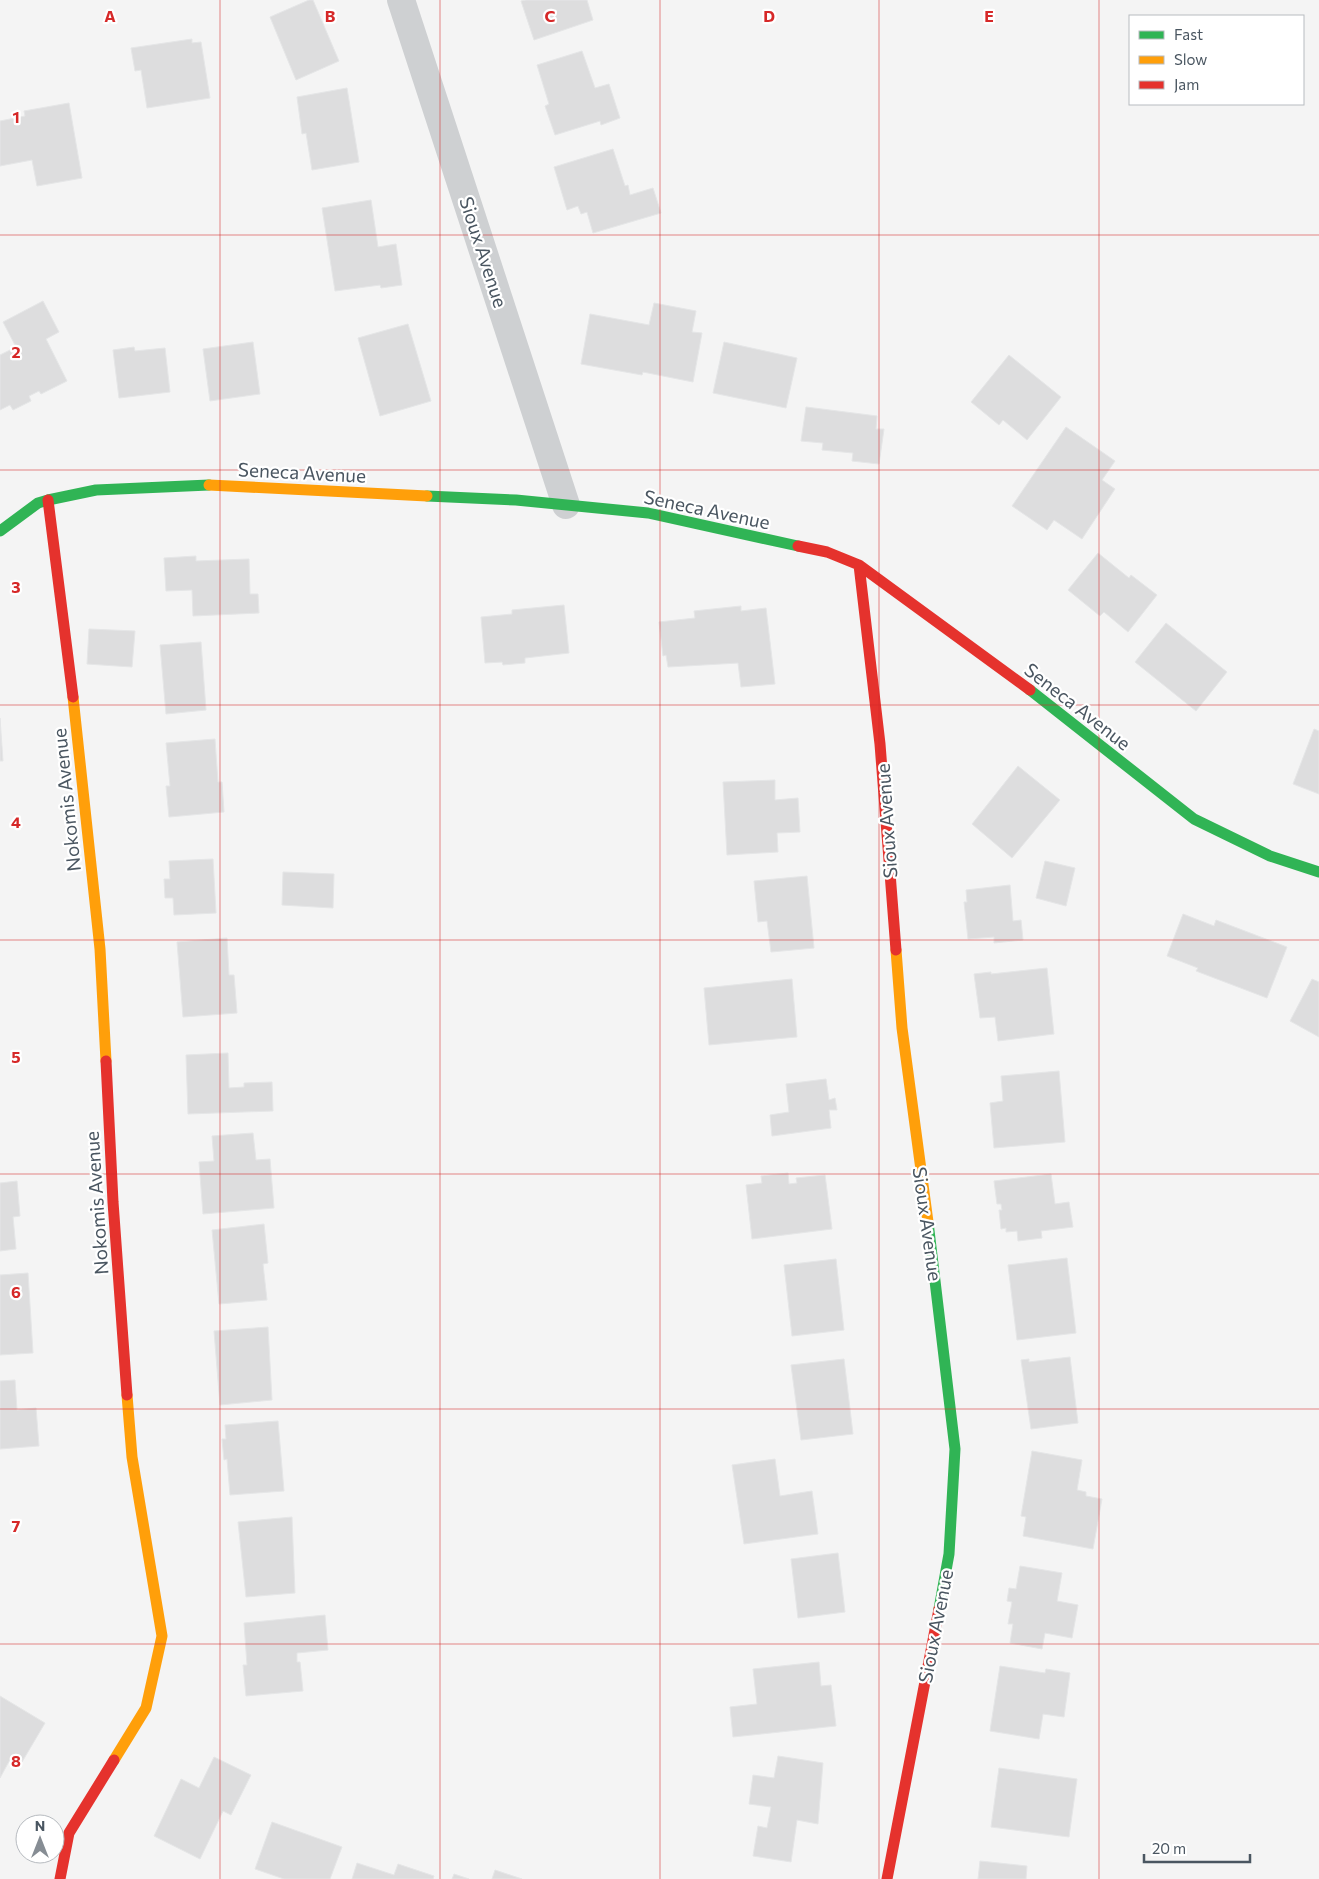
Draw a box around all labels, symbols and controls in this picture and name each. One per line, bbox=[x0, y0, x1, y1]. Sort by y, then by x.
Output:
text: A bbox=[104, 6, 116, 25]
text: B bbox=[325, 6, 336, 25]
text: C bbox=[545, 6, 556, 25]
text: D bbox=[763, 6, 775, 25]
text: E bbox=[984, 6, 994, 25]
legend bbox=[1129, 15, 1304, 105]
text: Fast bbox=[1174, 25, 1203, 43]
text: Slow bbox=[1174, 50, 1207, 68]
text: Jam bbox=[1174, 75, 1199, 93]
text: 1 bbox=[12, 107, 20, 126]
street label: Sioux Avenue bbox=[455, 194, 513, 310]
text: 2 bbox=[11, 342, 21, 361]
street label: Seneca Avenue bbox=[237, 457, 367, 487]
street label: Seneca Avenue bbox=[642, 484, 772, 534]
text: 3 bbox=[11, 577, 21, 596]
street label: Seneca Avenue bbox=[1020, 657, 1136, 755]
street label: Nokomis Avenue bbox=[47, 727, 85, 873]
street label: Sioux Avenue bbox=[871, 763, 901, 879]
text: 4 bbox=[11, 812, 21, 831]
text: 5 bbox=[11, 1047, 21, 1066]
street label: Nokomis Avenue bbox=[80, 1130, 112, 1276]
street label: Sioux Avenue bbox=[909, 1165, 947, 1283]
text: 6 bbox=[11, 1282, 21, 1301]
text: 7 bbox=[12, 1516, 21, 1535]
street label: Sioux Avenue bbox=[913, 1567, 957, 1685]
text: 8 bbox=[11, 1751, 21, 1770]
north arrow bbox=[15, 1814, 65, 1864]
text: N bbox=[35, 1817, 45, 1834]
scale bar bbox=[1144, 1832, 1250, 1864]
text: 20 m bbox=[1152, 1839, 1186, 1857]

